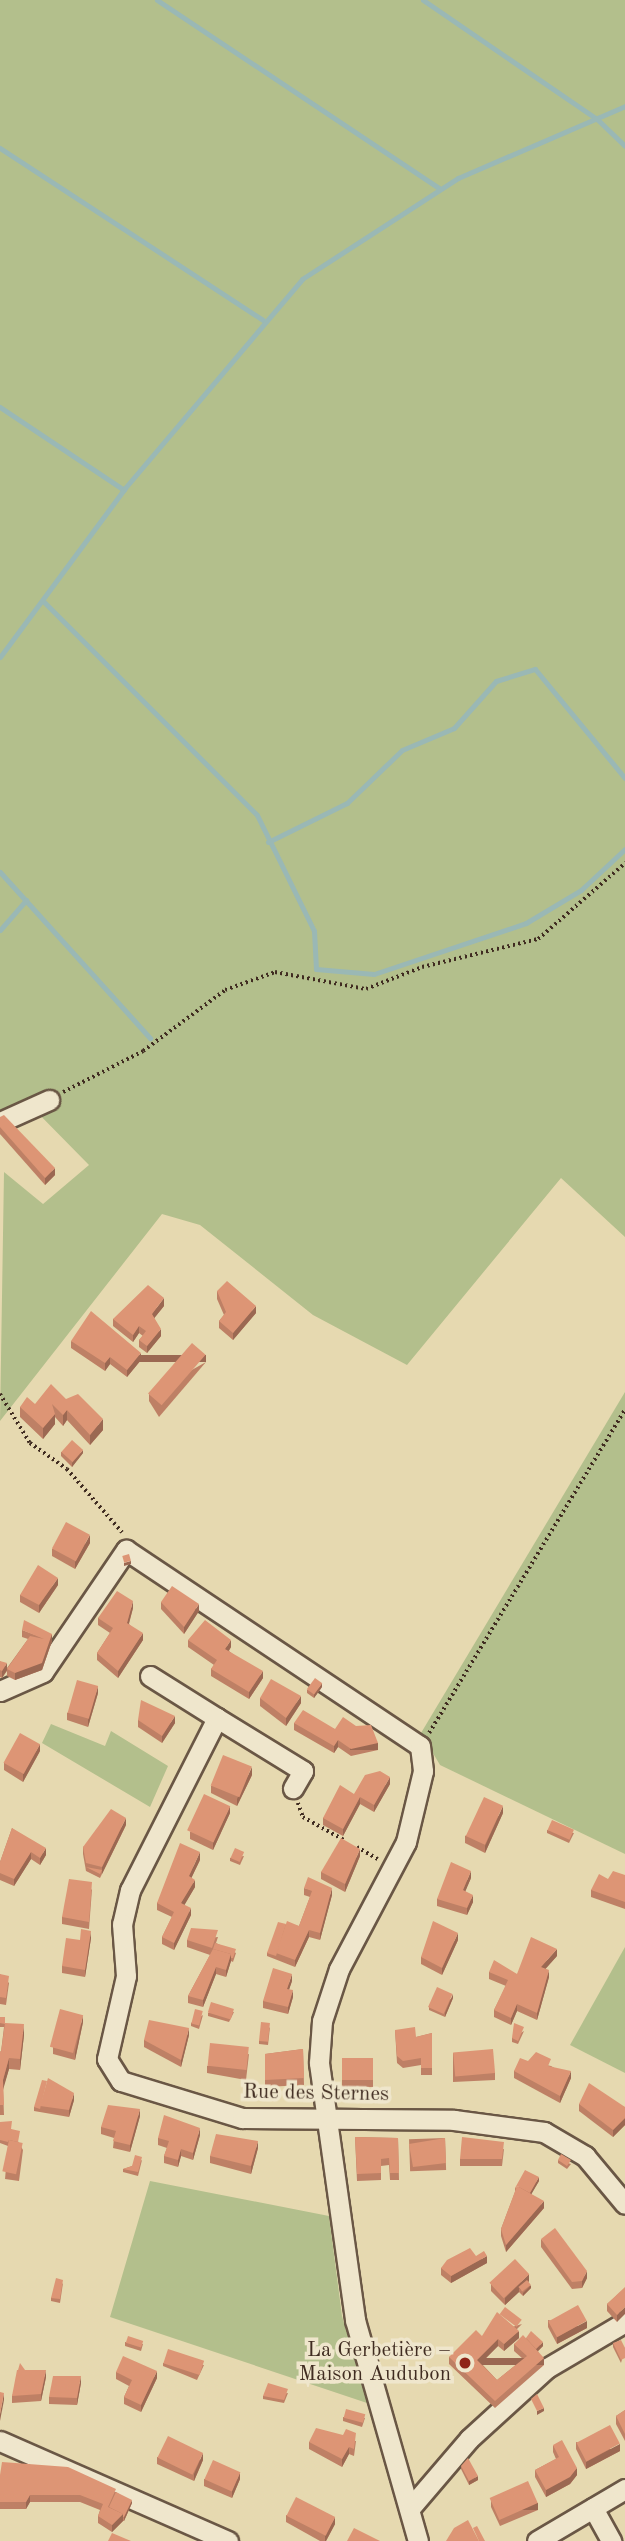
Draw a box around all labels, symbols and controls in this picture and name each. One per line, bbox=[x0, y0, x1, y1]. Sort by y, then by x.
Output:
street label: Rue des Sternes bbox=[243, 2080, 389, 2108]
place label: La Gerbetière – Maison Audubon bbox=[299, 2338, 451, 2388]
marker: La Gerbetière – Maison Audubon bbox=[457, 2355, 473, 2371]

